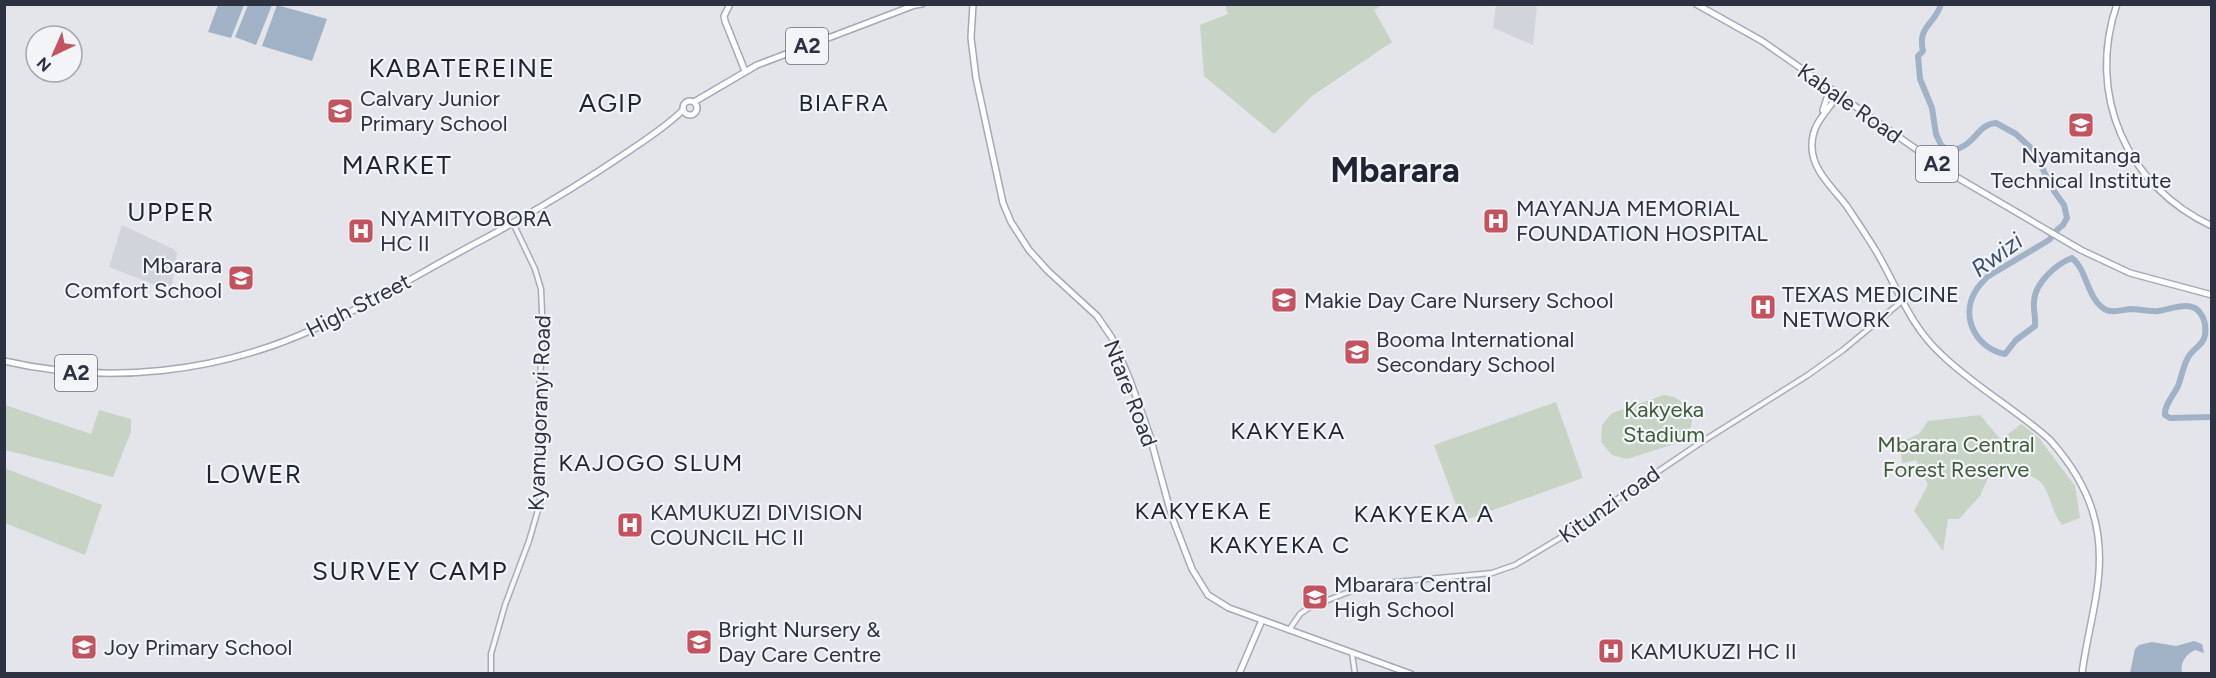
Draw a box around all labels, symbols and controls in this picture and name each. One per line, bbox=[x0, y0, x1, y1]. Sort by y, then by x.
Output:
north arrow bbox=[24, 24, 84, 84]
road number: A2 bbox=[786, 28, 828, 64]
district label: KABATEREINE bbox=[368, 52, 556, 84]
text: N bbox=[33, 53, 55, 76]
street label: Kabale Road bbox=[1792, 58, 1907, 149]
place label: Calvary Junior Primary School bbox=[360, 85, 508, 137]
district label: AGIP bbox=[579, 87, 643, 119]
district label: BIAFRA bbox=[799, 88, 889, 117]
school or university icon: Calvary Junior Primary School bbox=[325, 96, 355, 126]
school or university icon: Nyamitanga Technical Institute bbox=[2066, 110, 2096, 140]
place label: Nyamitanga Technical Institute bbox=[1991, 142, 2171, 194]
road number: A2 bbox=[1916, 146, 1958, 182]
district label: MARKET bbox=[342, 149, 452, 181]
district label: Mbarara bbox=[1330, 150, 1460, 191]
place label: MAYANJA MEMORIAL FOUNDATION HOSPITAL bbox=[1516, 195, 1768, 247]
district label: UPPER bbox=[127, 196, 215, 228]
place label: NYAMITYOBORA HC II bbox=[380, 205, 552, 257]
hospital icon: MAYANJA MEMORIAL FOUNDATION HOSPITAL bbox=[1481, 206, 1511, 236]
hospital icon: NYAMITYOBORA HC II bbox=[346, 216, 376, 246]
water label: Rwizi bbox=[1965, 226, 2029, 283]
place label: Mbarara Comfort School bbox=[65, 252, 222, 304]
school or university icon: Mbarara Comfort School bbox=[226, 263, 256, 293]
street label: High Street bbox=[301, 268, 415, 343]
place label: TEXAS MEDICINE NETWORK bbox=[1782, 281, 1959, 333]
school or university icon: Makie Day Care Nursery School bbox=[1269, 285, 1299, 315]
place label: Makie Day Care Nursery School bbox=[1304, 287, 1614, 314]
hospital icon: TEXAS MEDICINE NETWORK bbox=[1748, 292, 1778, 322]
street label: Kyamugoranyi Road bbox=[523, 315, 556, 511]
place label: Booma International Secondary School bbox=[1376, 326, 1574, 378]
street label: Ntare Road bbox=[1098, 336, 1163, 450]
school or university icon: Booma International Secondary School bbox=[1342, 337, 1372, 367]
road number: A2 bbox=[55, 355, 97, 391]
park label: Kakyeka Stadium bbox=[1623, 396, 1705, 448]
district label: KAKYEKA bbox=[1230, 416, 1346, 445]
park label: Mbarara Central Forest Reserve bbox=[1877, 431, 2035, 483]
district label: KAJOGO SLUM bbox=[558, 448, 744, 477]
district label: LOWER bbox=[205, 458, 303, 490]
street label: Kitunzi road bbox=[1554, 460, 1665, 549]
district label: KAKYEKA E bbox=[1135, 496, 1273, 525]
place label: KAMUKUZI DIVISION COUNCIL HC II bbox=[650, 499, 863, 551]
district label: KAKYEKA A bbox=[1354, 499, 1494, 528]
hospital icon: KAMUKUZI DIVISION COUNCIL HC II bbox=[615, 510, 645, 540]
district label: KAKYEKA C bbox=[1209, 530, 1351, 559]
district label: SURVEY CAMP bbox=[312, 555, 508, 587]
place label: Mbarara Central High School bbox=[1334, 571, 1491, 623]
school or university icon: Mbarara Central High School bbox=[1300, 582, 1330, 612]
place label: Bright Nursery & Day Care Centre bbox=[718, 616, 881, 668]
school or university icon: Bright Nursery & Day Care Centre bbox=[684, 627, 714, 657]
school or university icon: Joy Primary School bbox=[69, 632, 99, 662]
place label: Joy Primary School bbox=[104, 634, 292, 661]
hospital icon: KAMUKUZI HC II bbox=[1596, 636, 1626, 666]
place label: KAMUKUZI HC II bbox=[1630, 638, 1797, 665]

